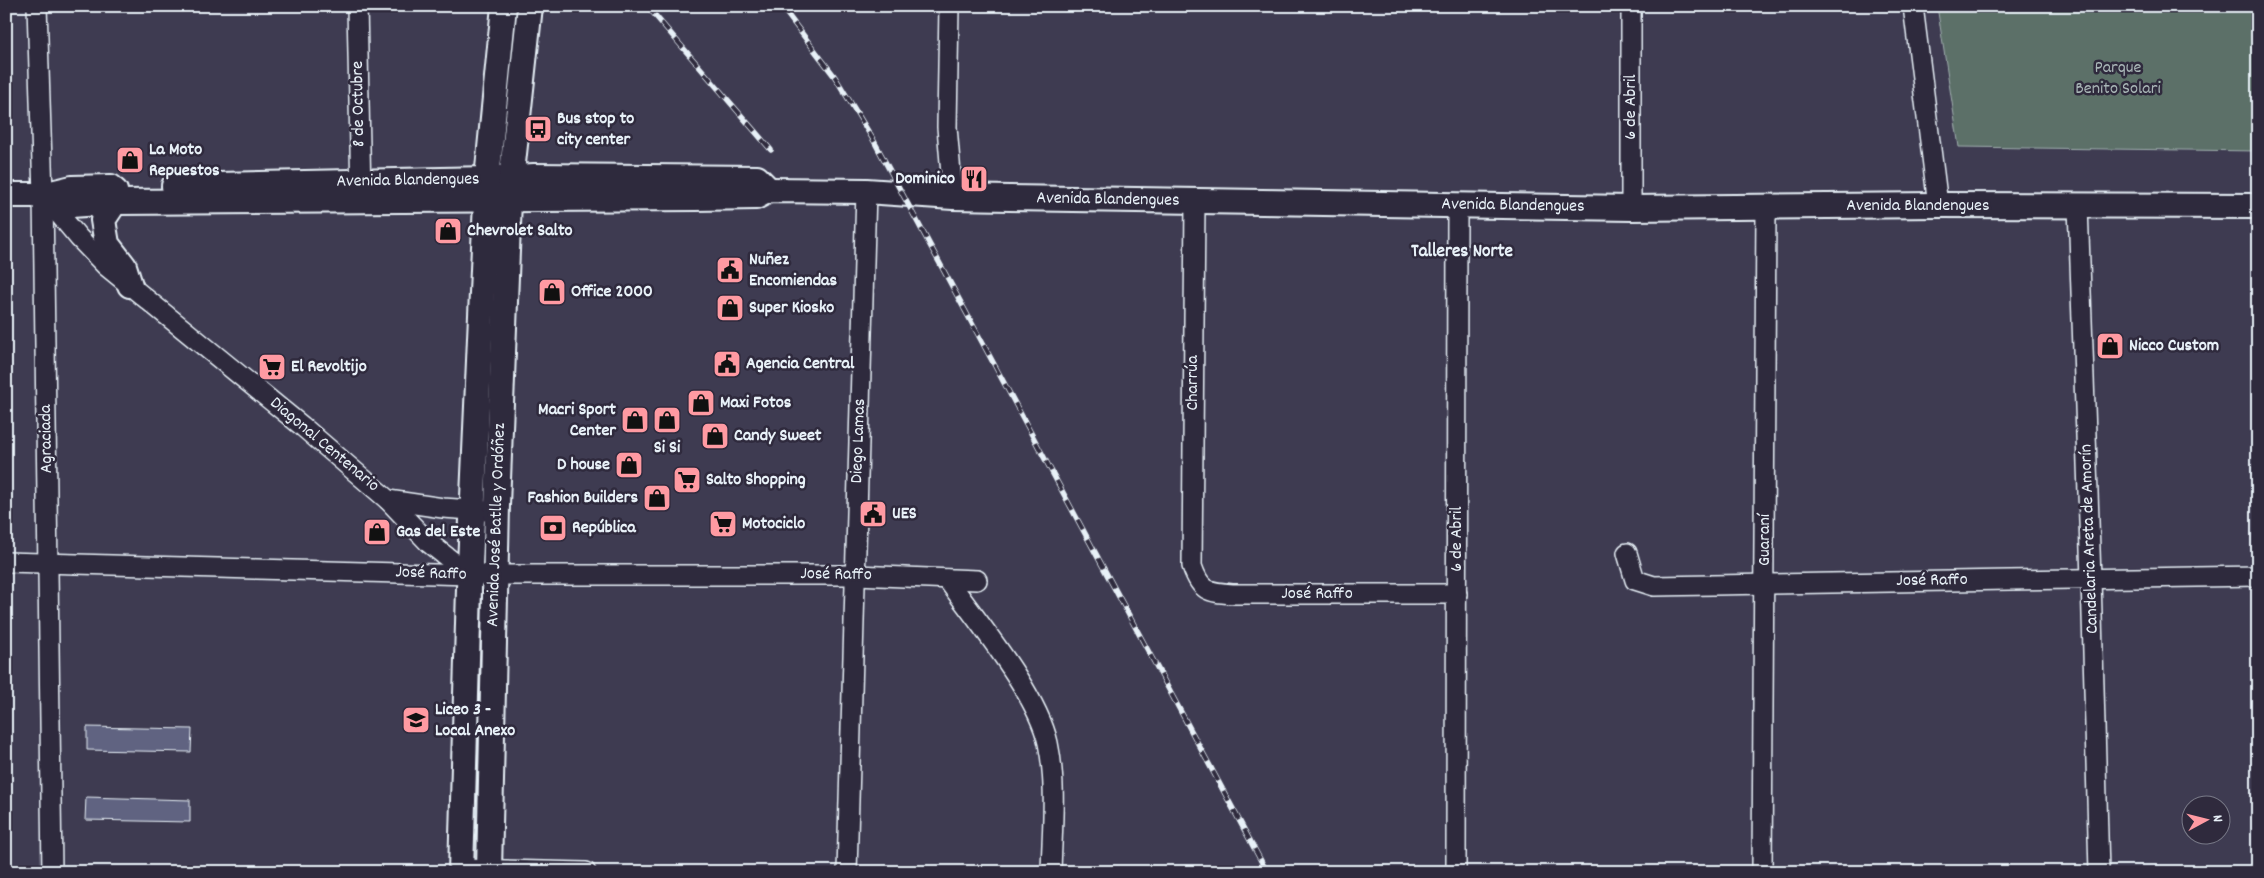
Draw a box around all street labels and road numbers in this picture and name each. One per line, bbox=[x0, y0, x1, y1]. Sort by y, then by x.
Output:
street label: 8 de Octubre bbox=[346, 61, 372, 147]
street label: 6 de Abril bbox=[1619, 74, 1644, 140]
street label: Avenida Blandengues bbox=[336, 167, 480, 195]
street label: Avenida Blandengues bbox=[1036, 186, 1180, 214]
street label: Avenida Blandengues bbox=[1441, 192, 1585, 220]
street label: Avenida Blandengues bbox=[1846, 194, 1990, 219]
street label: Charrúa bbox=[1181, 355, 1206, 411]
street label: Diagonal Centenario bbox=[264, 392, 384, 498]
street label: Diego Lamas bbox=[845, 398, 873, 484]
street label: Agraciada bbox=[34, 404, 60, 474]
street label: Avenida José Batlle y Ordóñez bbox=[481, 422, 513, 627]
street label: Candelaria Areta de Amorín bbox=[2074, 444, 2106, 634]
street label: 6 de Abril bbox=[1445, 506, 1470, 572]
street label: Guaraní bbox=[1753, 512, 1778, 566]
street label: José Raffo bbox=[395, 560, 467, 588]
street label: José Raffo bbox=[800, 562, 872, 588]
street label: José Raffo bbox=[1896, 568, 1968, 594]
street label: José Raffo bbox=[1281, 582, 1353, 607]

